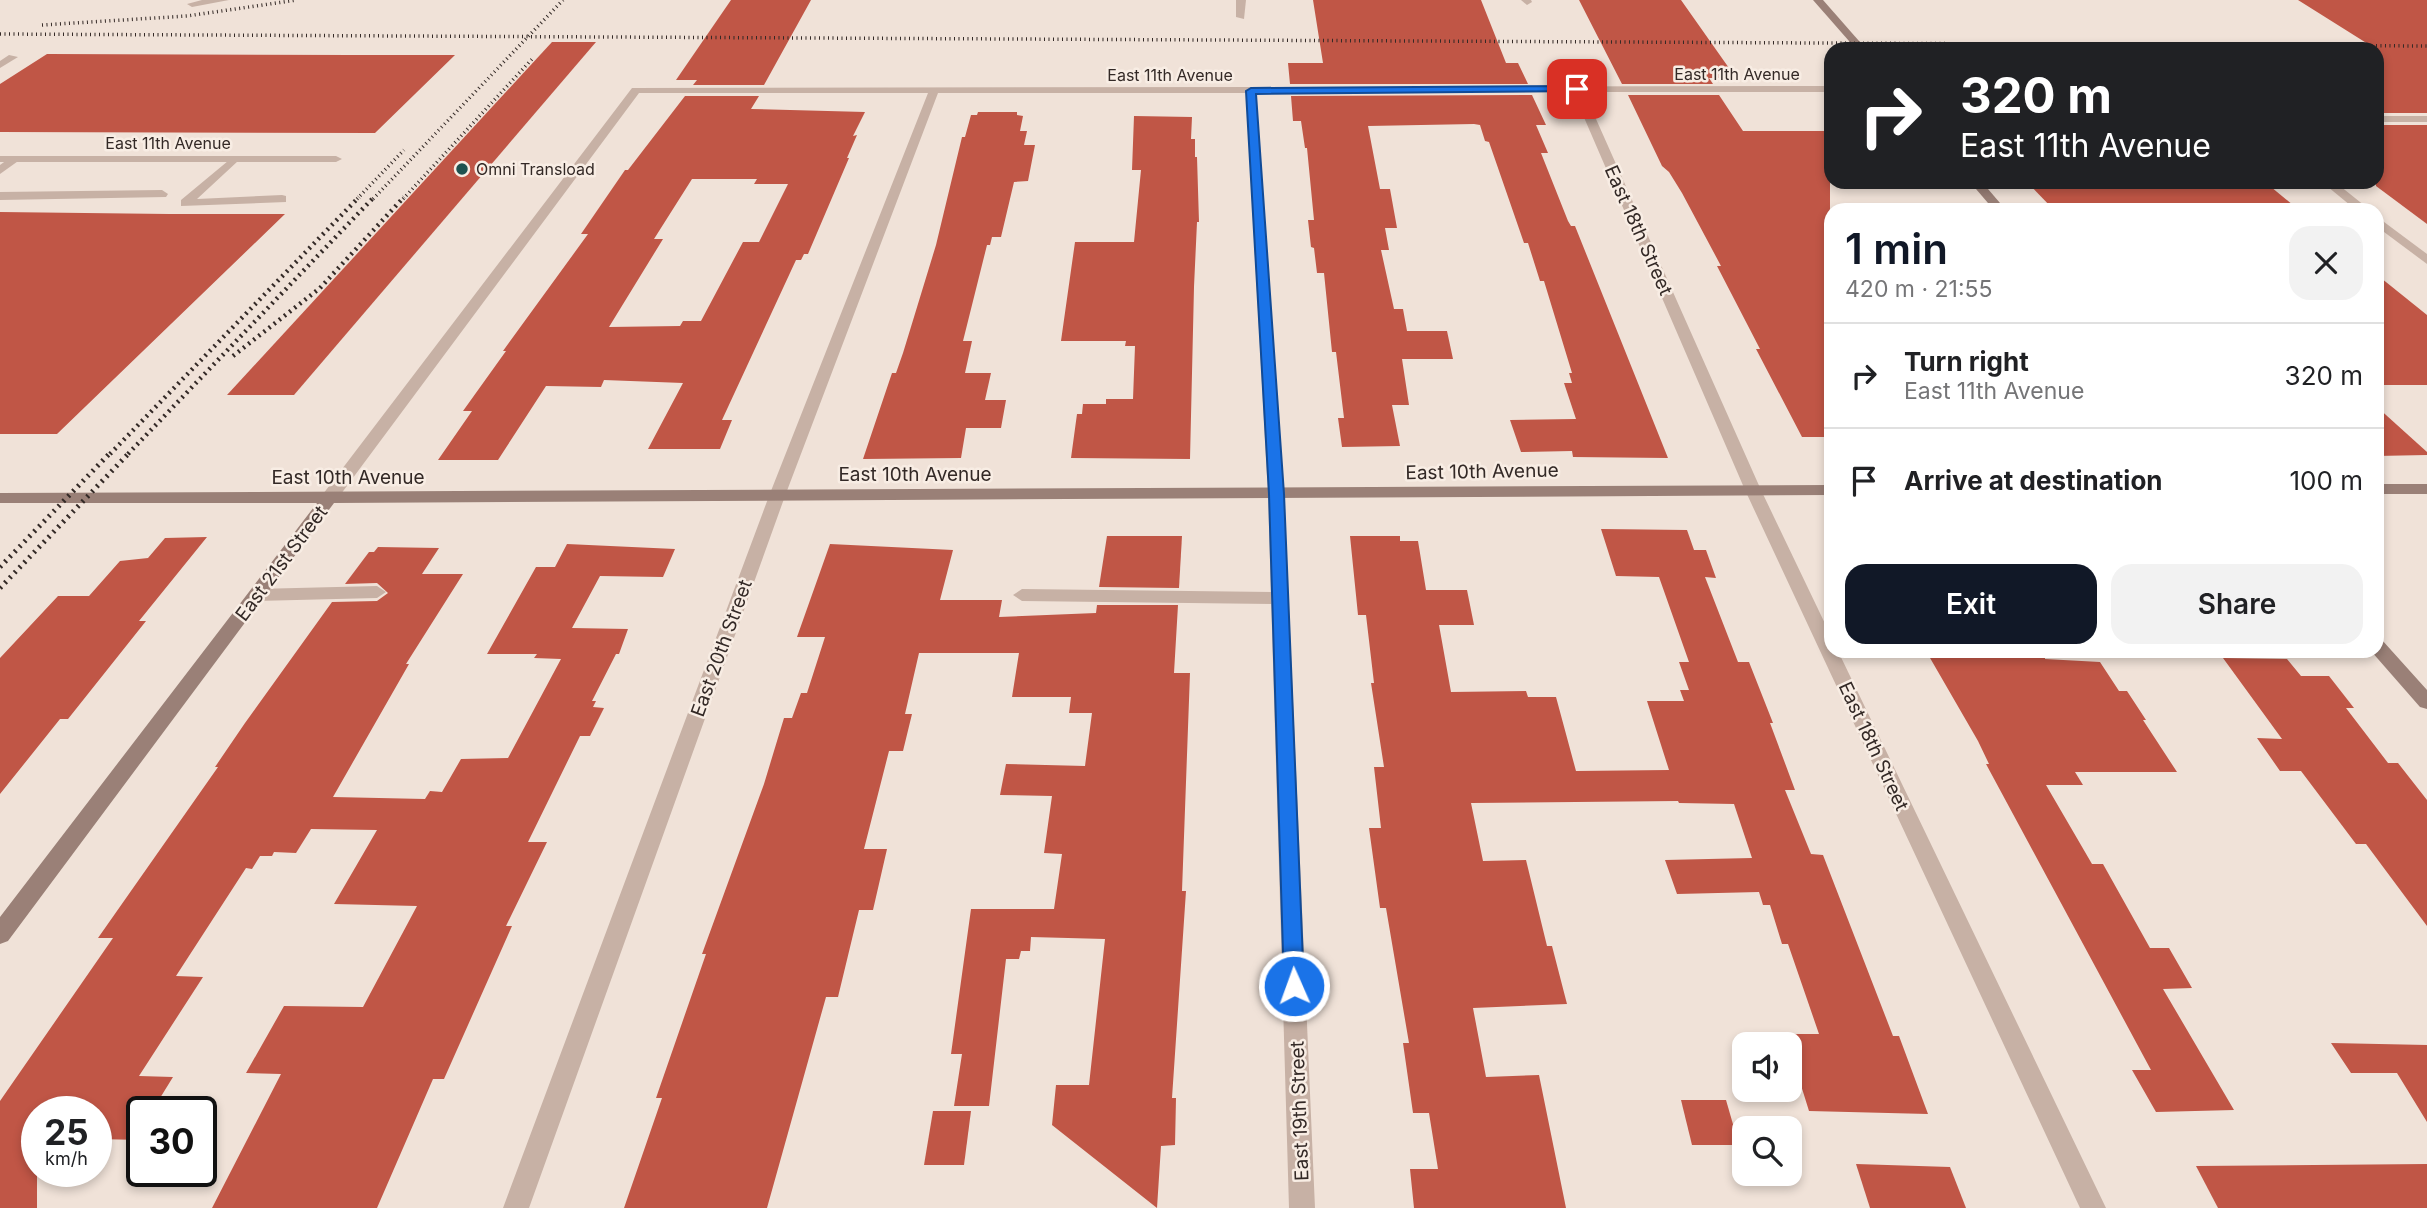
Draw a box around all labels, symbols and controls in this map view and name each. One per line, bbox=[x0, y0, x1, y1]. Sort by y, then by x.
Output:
pin bbox=[1547, 59, 1607, 119]
street label: East 11th Avenue bbox=[1674, 64, 1800, 84]
street label: East 11th Avenue bbox=[1107, 65, 1233, 85]
text: 320 m bbox=[1960, 66, 2112, 125]
icon: arrive bbox=[1558, 70, 1596, 108]
icon: right bbox=[1845, 70, 1936, 161]
text: East 11th Avenue bbox=[1960, 126, 2211, 165]
street label: East 11th Avenue bbox=[105, 133, 231, 153]
place label: Omni Transload bbox=[476, 159, 595, 179]
marker: Omni Transload bbox=[454, 161, 470, 177]
street label: East 18th Street bbox=[1600, 162, 1677, 299]
text: 1 min bbox=[1845, 223, 1948, 274]
button: close bbox=[2289, 226, 2363, 300]
text: 420 m · 21:55 bbox=[1845, 275, 1993, 303]
text: Turn right bbox=[1904, 346, 2029, 377]
icon: right bbox=[1845, 357, 1883, 395]
text: 320 m bbox=[2285, 360, 2363, 391]
text: East 11th Avenue bbox=[1904, 377, 2084, 405]
street label: East 10th Avenue bbox=[1405, 459, 1559, 484]
icon: arrive bbox=[1845, 462, 1883, 500]
street label: East 10th Avenue bbox=[838, 463, 992, 486]
text: Arrive at destination bbox=[1904, 465, 2163, 496]
text: 100 m bbox=[2290, 465, 2363, 496]
street label: East 10th Avenue bbox=[271, 466, 425, 489]
street label: East 21st Street bbox=[231, 501, 332, 625]
button: Exit bbox=[1845, 564, 2097, 644]
button: Share bbox=[2111, 564, 2363, 644]
street label: East 20th Street bbox=[686, 577, 757, 720]
street label: East 18th Street bbox=[1834, 678, 1913, 814]
position arrow bbox=[1257, 949, 1331, 1023]
map controls bbox=[1732, 1032, 1802, 1186]
button: sound bbox=[1732, 1032, 1802, 1102]
street label: East 19th Street bbox=[1286, 1041, 1313, 1181]
speed limit sign: 30 bbox=[126, 1096, 217, 1187]
text: 25 bbox=[44, 1111, 89, 1153]
button: search bbox=[1732, 1116, 1802, 1186]
text: km/h bbox=[45, 1148, 88, 1169]

